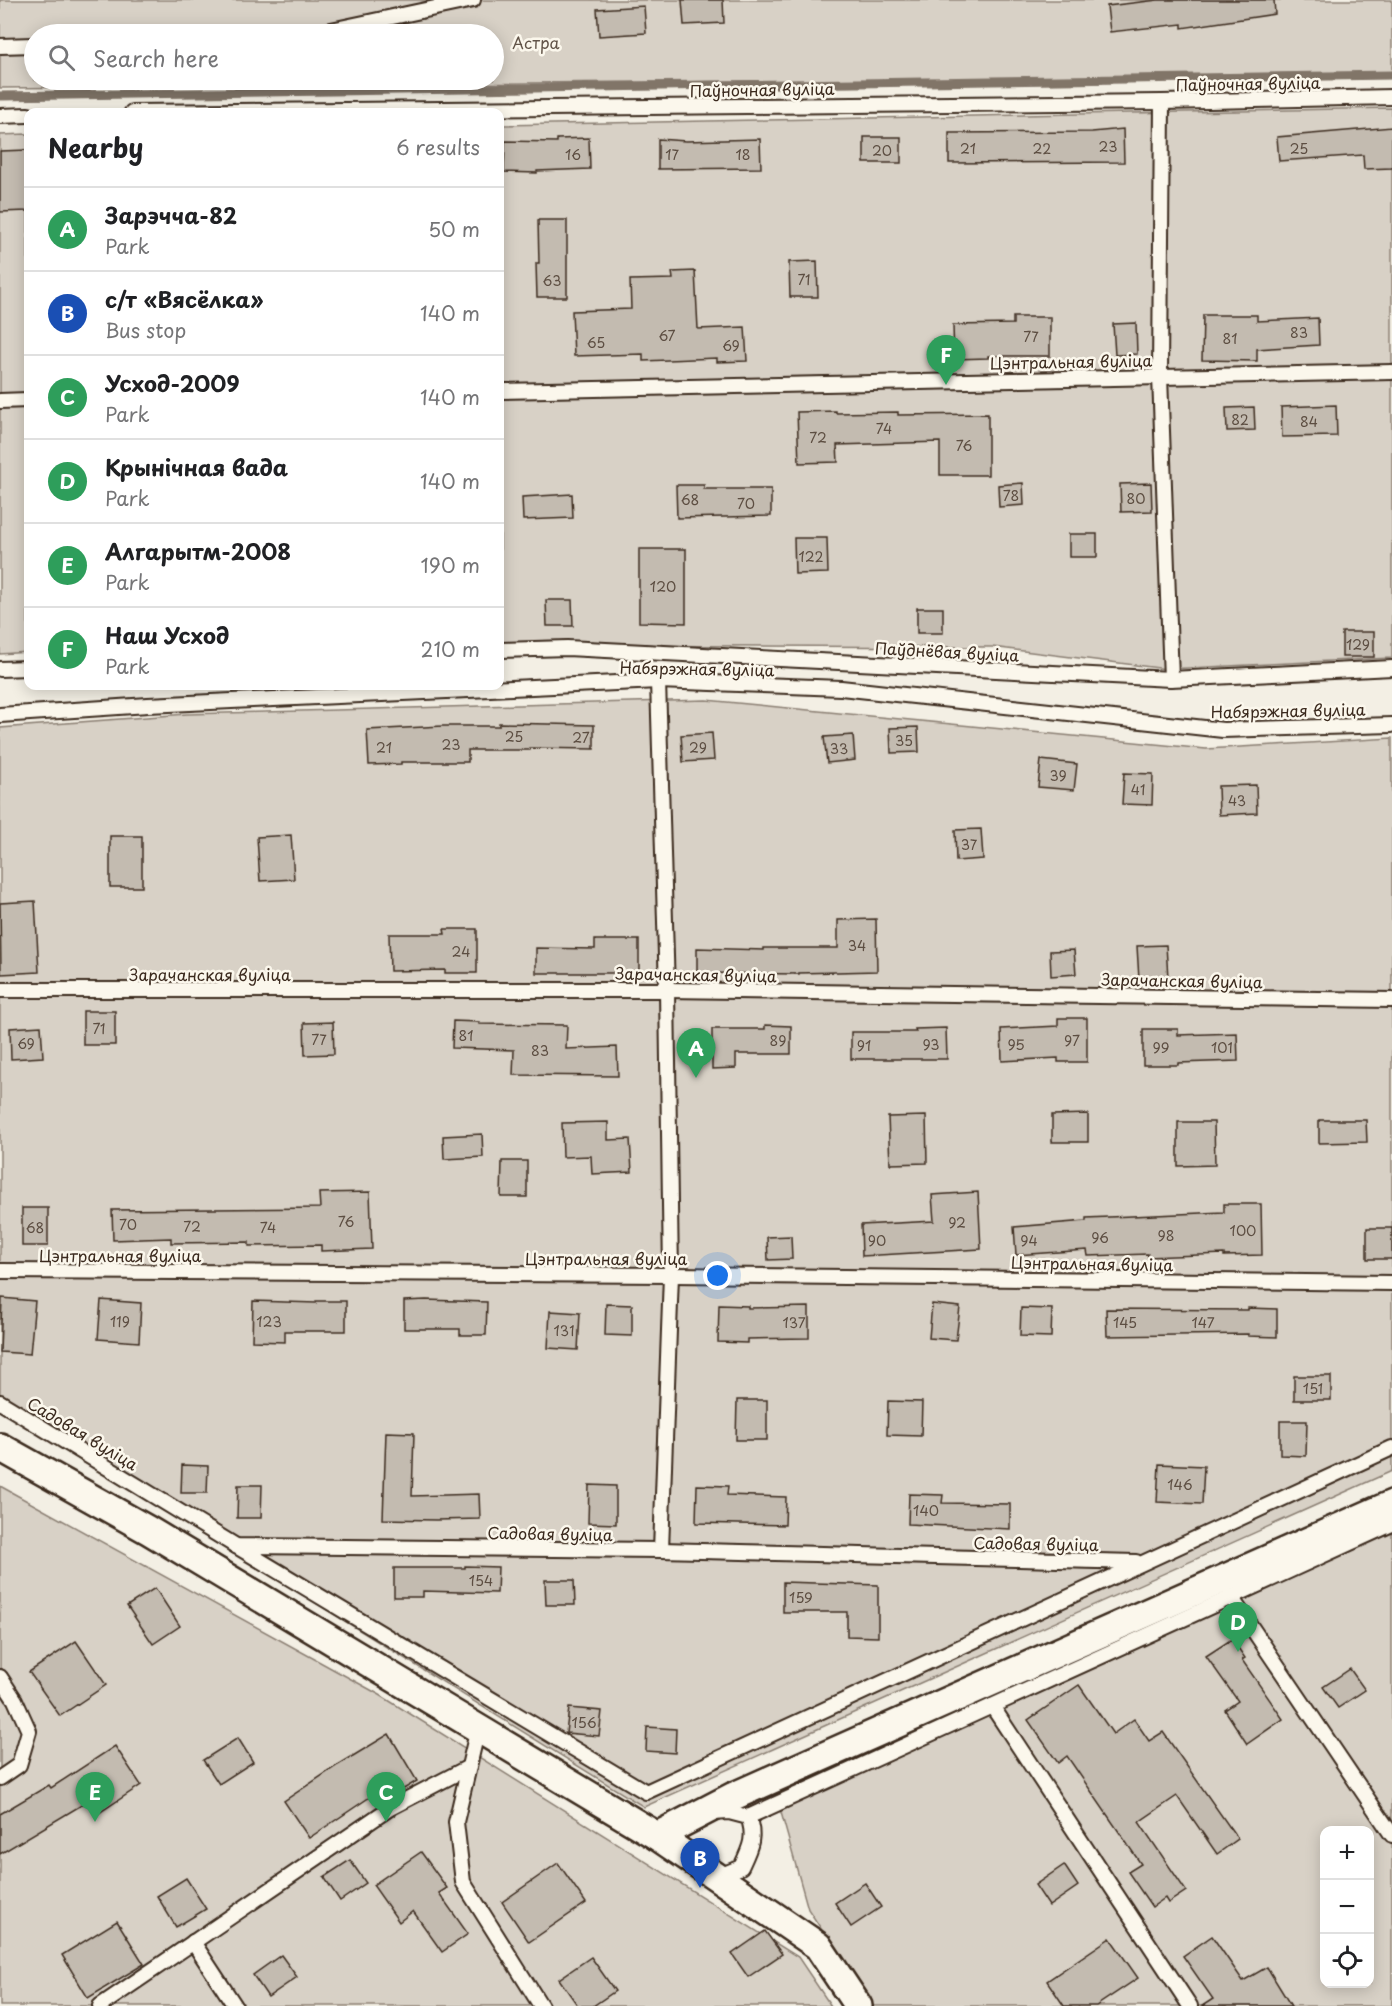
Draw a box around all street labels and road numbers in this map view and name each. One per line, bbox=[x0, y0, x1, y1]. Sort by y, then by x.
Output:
street label: Паўночная вуліца bbox=[1175, 70, 1321, 96]
street label: Паўночная вуліца bbox=[689, 76, 835, 102]
street label: Цэнтральная вуліца bbox=[990, 348, 1153, 374]
street label: Паўднёвая вуліца bbox=[874, 635, 1020, 667]
street label: Набярэжная вуліца bbox=[619, 655, 775, 681]
street label: Набярэжная вуліца bbox=[1210, 697, 1366, 723]
street label: Зарачанская вуліца bbox=[615, 961, 777, 987]
street label: Зарачанская вуліца bbox=[129, 962, 291, 986]
street label: Зарачанская вуліца bbox=[1101, 967, 1263, 993]
street label: Цэнтральная вуліца bbox=[39, 1243, 201, 1267]
street label: Цэнтральная вуліца bbox=[525, 1246, 687, 1270]
street label: Цэнтральная вуліца bbox=[1011, 1250, 1174, 1276]
street label: Садовая вуліца bbox=[23, 1390, 143, 1476]
street label: Садовая вуліца bbox=[487, 1520, 613, 1546]
street label: Садовая вуліца bbox=[973, 1530, 1099, 1556]

